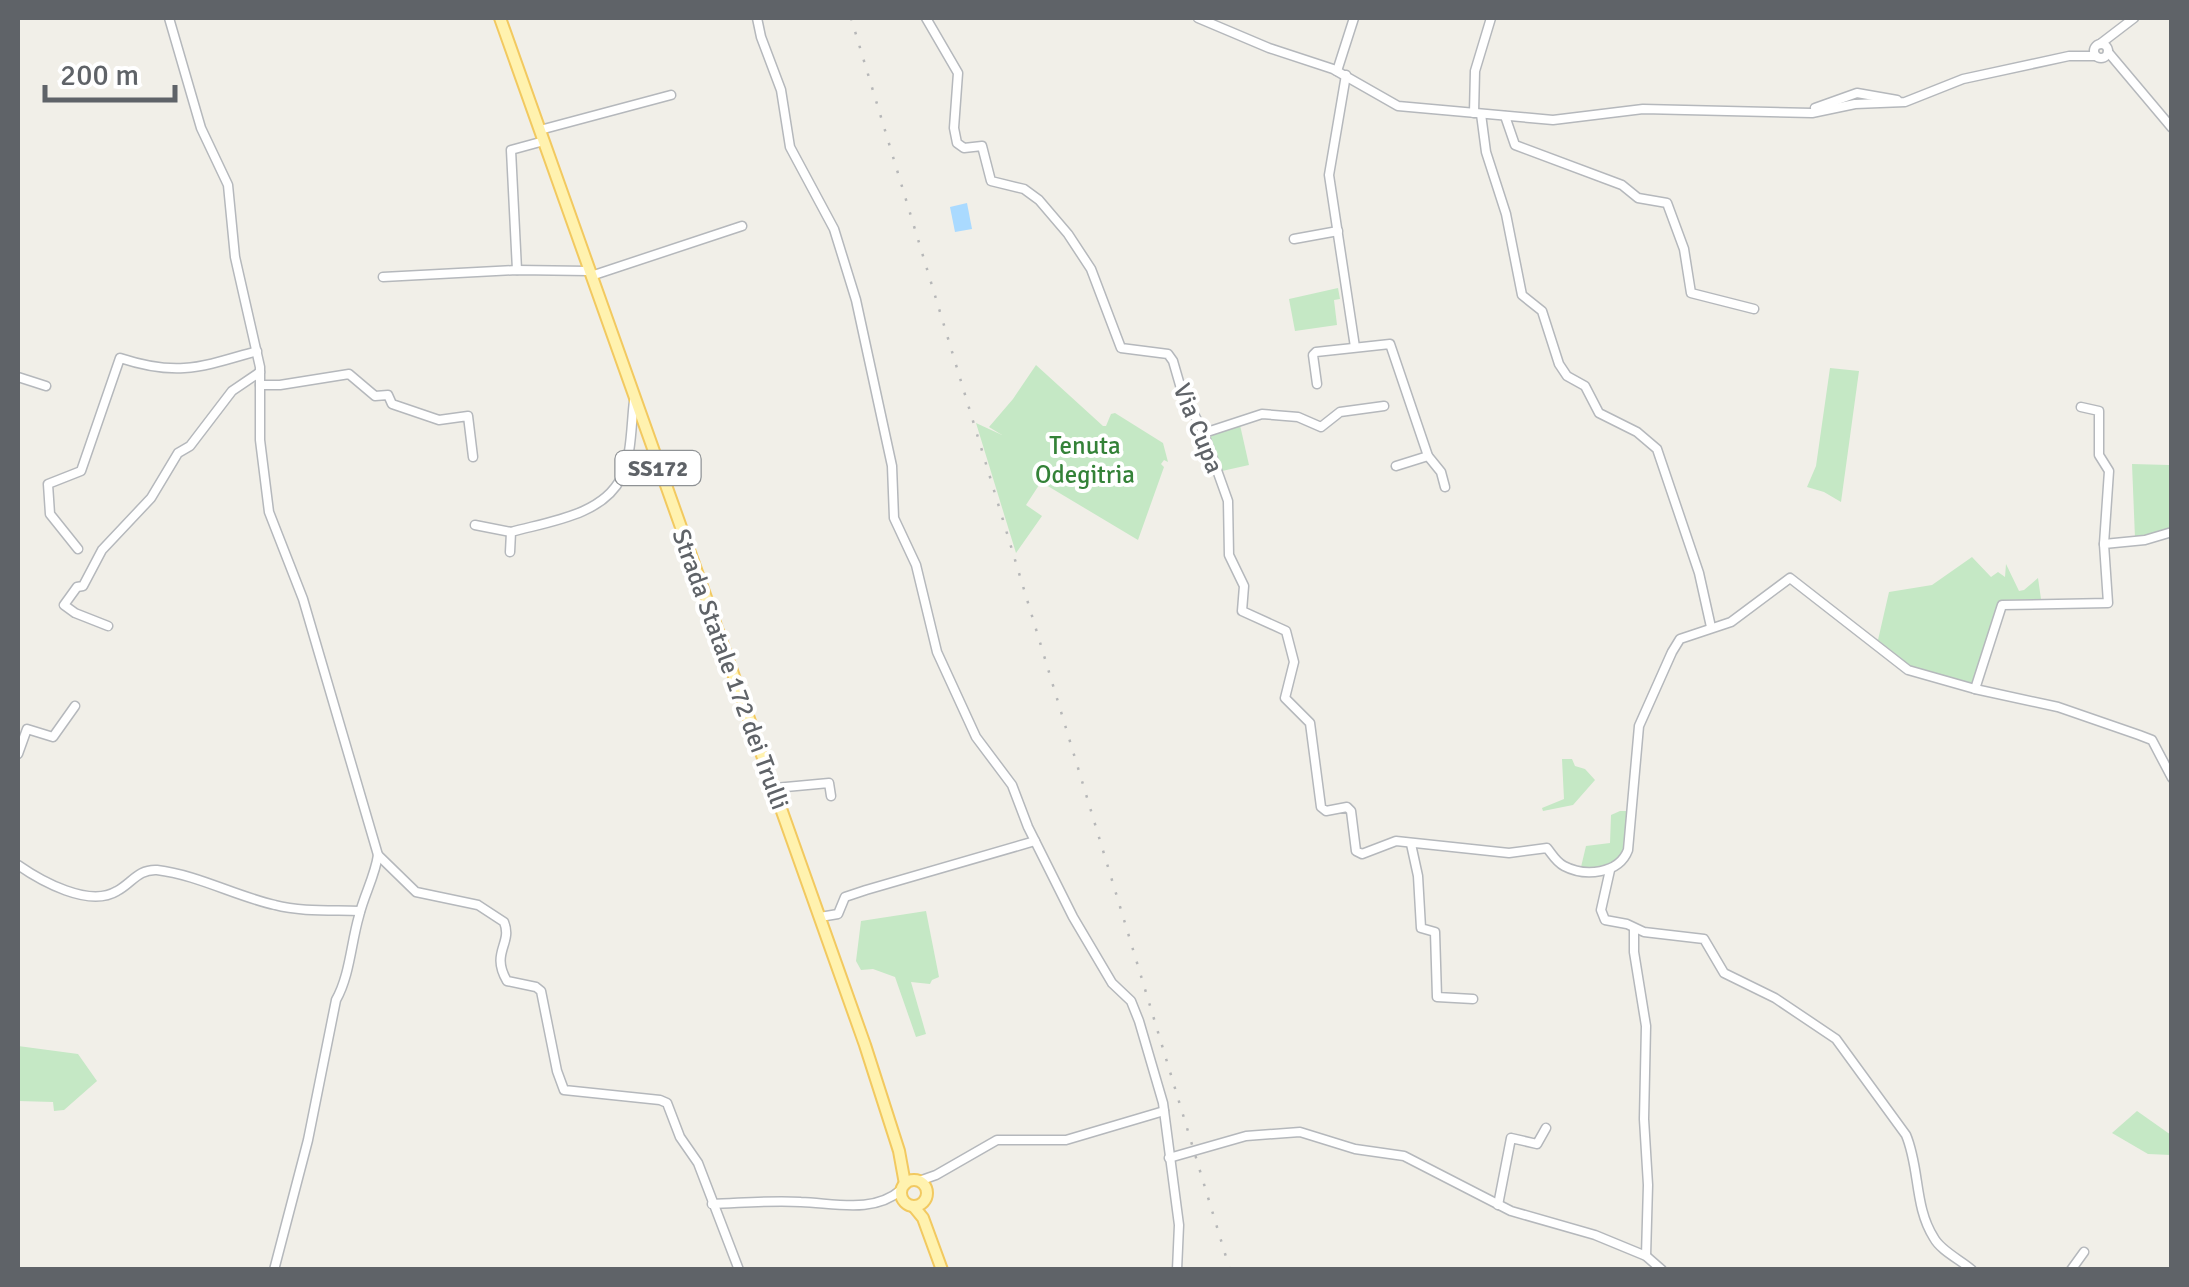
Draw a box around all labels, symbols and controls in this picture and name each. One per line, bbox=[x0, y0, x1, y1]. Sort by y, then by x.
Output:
scale bar bbox=[45, 40, 175, 102]
text: 200 m bbox=[60, 57, 139, 94]
street label: Via Cupa bbox=[1167, 379, 1230, 478]
park label: Tenuta Odegitria bbox=[1035, 430, 1135, 490]
road number: SS172 bbox=[616, 451, 700, 485]
street label: Strada Statale 172 dei Trulli bbox=[665, 525, 796, 814]

